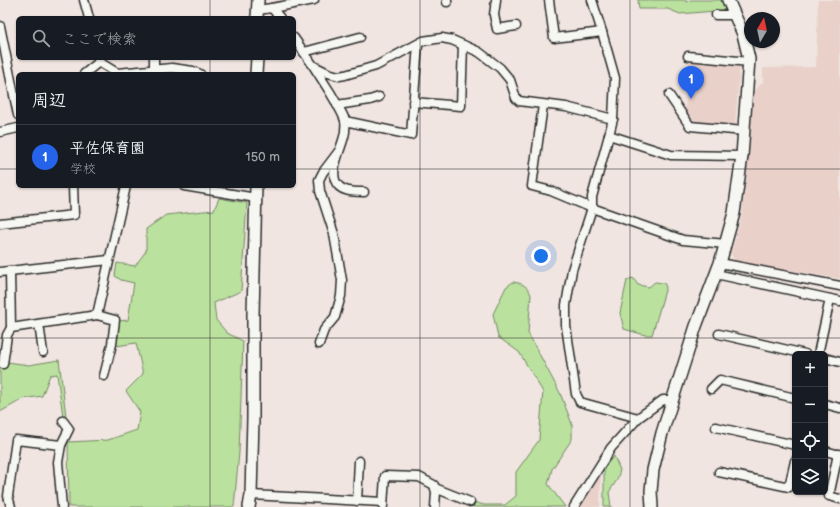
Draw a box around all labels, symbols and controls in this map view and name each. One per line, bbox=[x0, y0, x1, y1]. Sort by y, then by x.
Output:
north arrow bbox=[744, 12, 780, 48]
search box bbox=[16, 16, 296, 60]
icon: search bbox=[30, 27, 52, 49]
text: ここで検索 bbox=[62, 30, 137, 49]
pin: 1 bbox=[678, 66, 704, 99]
text: 周辺 bbox=[32, 91, 66, 111]
text: 平佐保育園 bbox=[70, 139, 145, 158]
text: 1 bbox=[42, 149, 48, 165]
text: 150 m bbox=[246, 149, 280, 165]
text: 学校 bbox=[70, 161, 96, 177]
your location bbox=[531, 246, 551, 266]
map controls bbox=[792, 351, 828, 495]
button: + bbox=[792, 351, 828, 387]
button: − bbox=[792, 387, 828, 423]
button: locate bbox=[792, 423, 828, 459]
button: layers bbox=[792, 459, 828, 495]

